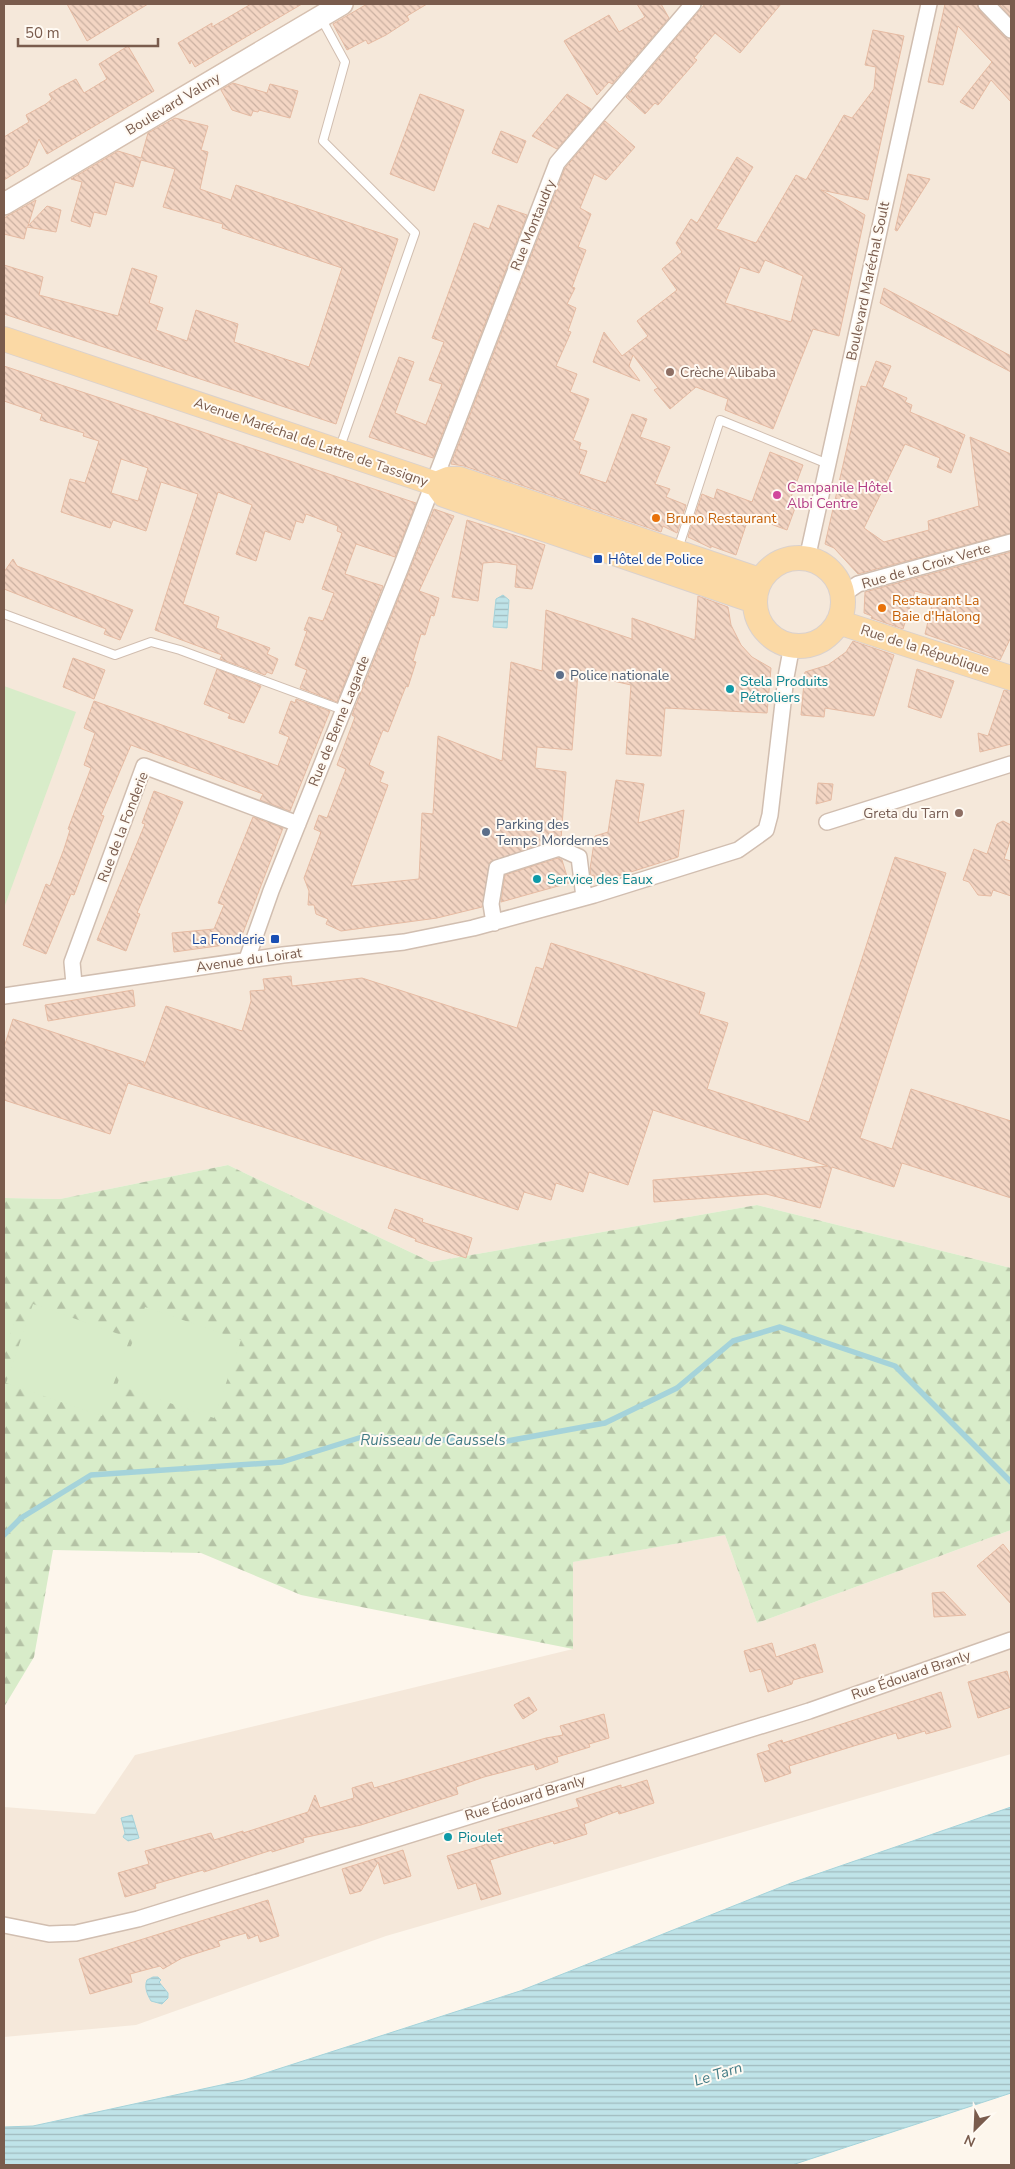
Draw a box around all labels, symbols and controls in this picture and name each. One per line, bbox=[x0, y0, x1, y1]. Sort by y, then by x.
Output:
scale bar bbox=[18, 15, 158, 47]
text: 50 m bbox=[25, 23, 60, 43]
street label: Boulevard Valmy bbox=[122, 68, 225, 140]
street label: Rue Montaudry bbox=[506, 176, 560, 273]
street label: Boulevard Maréchal Soult bbox=[842, 200, 894, 362]
place label: Crèche Alibaba bbox=[680, 363, 776, 382]
marker: Crèche Alibaba bbox=[664, 366, 676, 378]
street label: Avenue Maréchal de Lattre de Tassigny bbox=[191, 393, 431, 491]
place label: Campanile Hôtel Albi Centre bbox=[787, 478, 893, 513]
marker: Campanile Hôtel Albi Centre bbox=[771, 489, 783, 501]
place label: Bruno Restaurant bbox=[666, 509, 776, 528]
marker: Bruno Restaurant bbox=[650, 512, 662, 524]
street label: Rue de la Croix Verte bbox=[860, 539, 992, 593]
place label: Hôtel de Police bbox=[608, 550, 703, 569]
marker: Hôtel de Police bbox=[592, 553, 604, 565]
place label: Restaurant La Baie d'Halong bbox=[892, 591, 981, 626]
marker: Restaurant La Baie d'Halong bbox=[876, 602, 888, 614]
street label: Rue de la République bbox=[858, 620, 992, 680]
street label: Rue de Berne Lagarde bbox=[304, 653, 374, 789]
place label: Police nationale bbox=[570, 666, 669, 685]
marker: Police nationale bbox=[554, 669, 566, 681]
place label: Stela Produits Pétroliers bbox=[740, 672, 829, 707]
marker: Stela Produits Pétroliers bbox=[724, 683, 736, 695]
street label: Rue de la Fonderie bbox=[93, 769, 153, 885]
place label: Greta du Tarn bbox=[863, 804, 949, 823]
marker: Greta du Tarn bbox=[953, 807, 965, 819]
place label: Parking des Temps Mordernes bbox=[496, 815, 609, 850]
marker: Parking des Temps Mordernes bbox=[480, 826, 492, 838]
place label: Service des Eaux bbox=[547, 870, 654, 889]
marker: Service des Eaux bbox=[531, 873, 543, 885]
place label: La Fonderie bbox=[192, 930, 265, 949]
marker: La Fonderie bbox=[269, 933, 281, 945]
street label: Avenue du Loirat bbox=[195, 943, 303, 977]
water label: Ruisseau de Caussels bbox=[360, 1430, 506, 1450]
street label: Rue Édouard Branly bbox=[849, 1645, 974, 1704]
street label: Rue Édouard Branly bbox=[462, 1770, 588, 1825]
place label: Pioulet bbox=[458, 1828, 502, 1847]
marker: Pioulet bbox=[442, 1831, 454, 1843]
water label: Le Tarn bbox=[691, 2057, 745, 2091]
north arrow bbox=[950, 2104, 1000, 2154]
text: N bbox=[961, 2130, 979, 2151]

